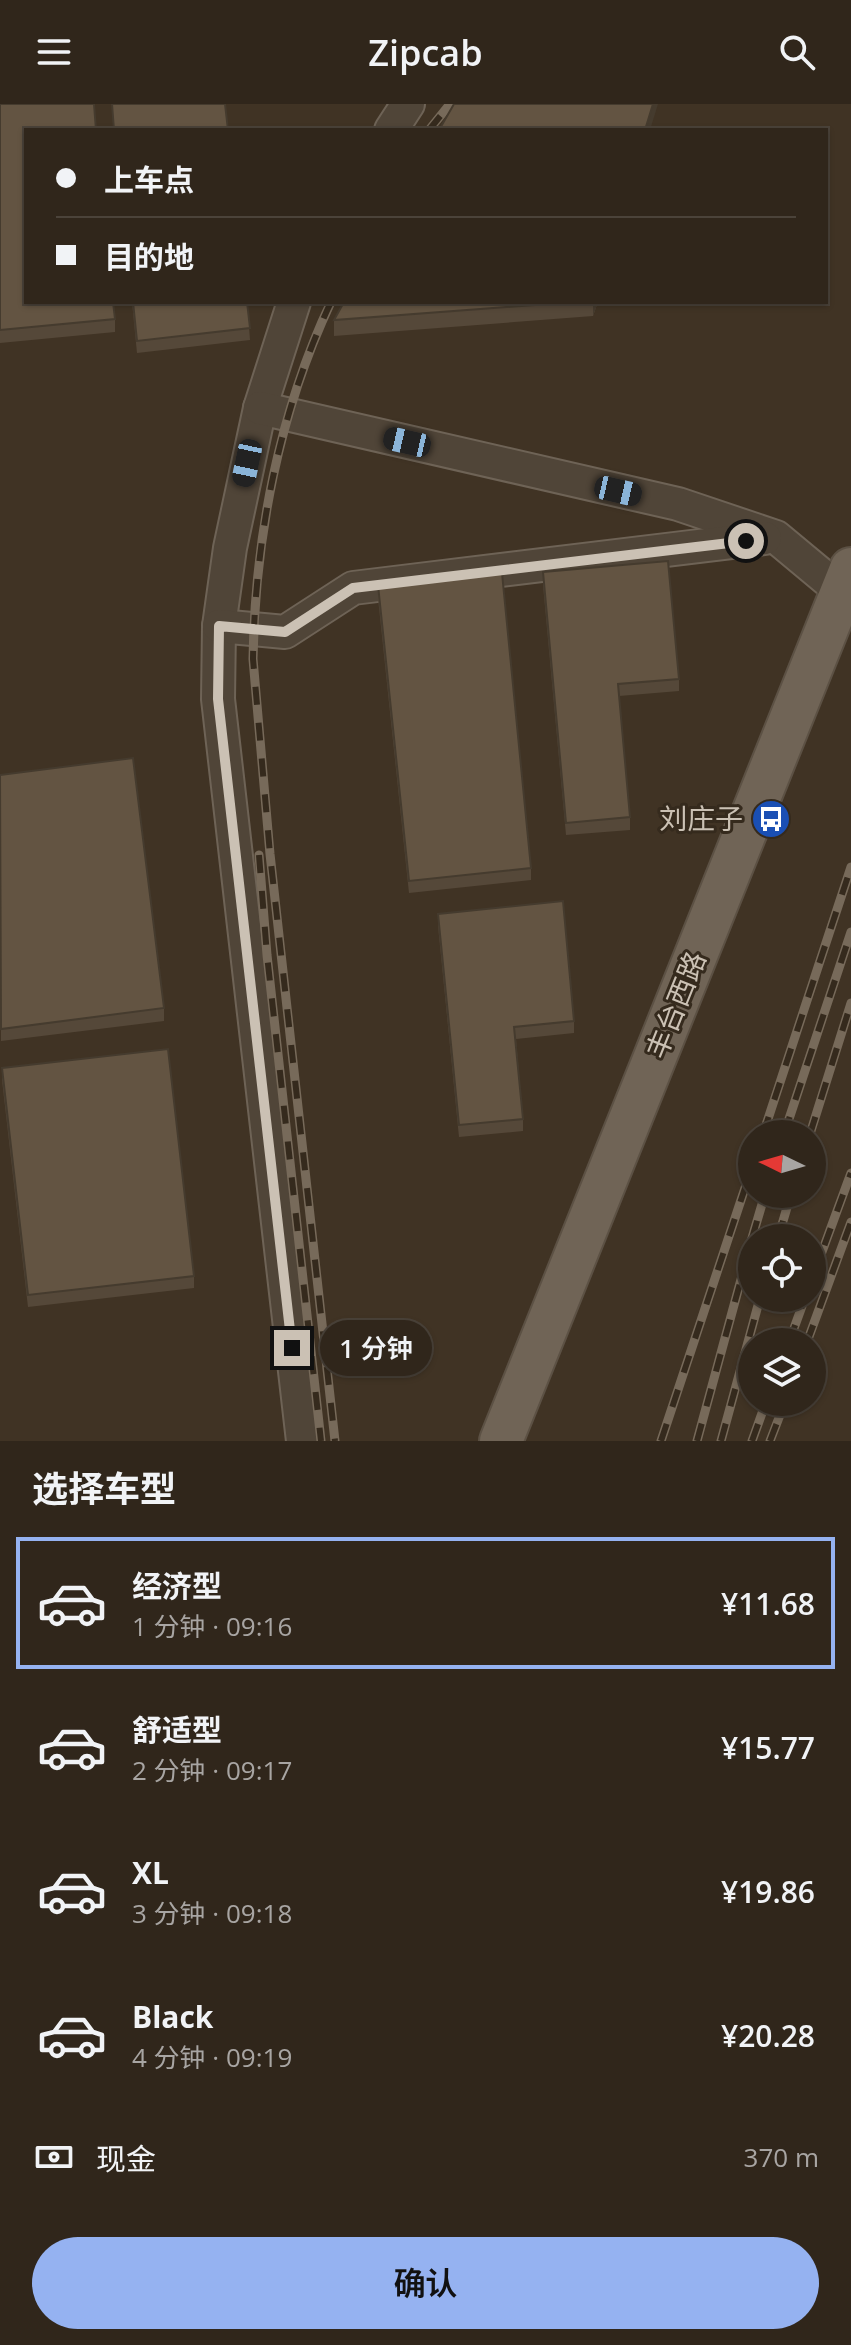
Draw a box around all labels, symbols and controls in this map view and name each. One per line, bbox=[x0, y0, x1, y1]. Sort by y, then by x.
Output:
text: Zipcab bbox=[368, 28, 483, 77]
icon: menu bbox=[32, 30, 76, 74]
icon: search bbox=[775, 30, 819, 74]
text: 上车点 bbox=[104, 159, 194, 200]
text: 目的地 bbox=[104, 236, 194, 277]
car bbox=[381, 425, 433, 459]
car bbox=[230, 437, 264, 489]
car bbox=[592, 474, 644, 508]
route start bbox=[728, 523, 764, 559]
bus stop icon: 刘庄子 bbox=[750, 798, 792, 840]
place label: 刘庄子 bbox=[659, 799, 743, 837]
street label: 丰台西路 bbox=[636, 946, 714, 1064]
north arrow bbox=[738, 1120, 826, 1208]
map controls bbox=[738, 1120, 826, 1416]
button: locate bbox=[738, 1224, 826, 1312]
callout: 1 分钟 bbox=[320, 1320, 432, 1376]
button: layers bbox=[738, 1328, 826, 1416]
route end bbox=[274, 1330, 310, 1366]
text: 1 分钟 bbox=[339, 1330, 413, 1366]
text: 选择车型 bbox=[32, 1464, 176, 1513]
text: 经济型 bbox=[132, 1565, 222, 1606]
icon: car bbox=[36, 1567, 108, 1639]
text: ¥11.68 bbox=[721, 1583, 815, 1624]
text: 1 分钟 · 09:16 bbox=[132, 1608, 292, 1644]
text: 舒适型 bbox=[132, 1709, 222, 1750]
icon: car bbox=[36, 1711, 108, 1783]
text: ¥15.77 bbox=[721, 1727, 815, 1768]
text: 2 分钟 · 09:17 bbox=[132, 1752, 292, 1788]
text: XL bbox=[132, 1852, 169, 1893]
icon: car bbox=[36, 1855, 108, 1927]
text: ¥19.86 bbox=[721, 1871, 815, 1912]
text: 3 分钟 · 09:18 bbox=[132, 1895, 292, 1931]
text: Black bbox=[132, 1996, 213, 2037]
icon: car bbox=[36, 1999, 108, 2071]
text: ¥20.28 bbox=[721, 2015, 815, 2056]
text: 4 分钟 · 09:19 bbox=[132, 2039, 292, 2075]
icon: cash bbox=[32, 2135, 76, 2179]
text: 现金 bbox=[96, 2138, 156, 2179]
text: 370 m bbox=[744, 2139, 819, 2175]
button: 确认 bbox=[32, 2237, 819, 2329]

